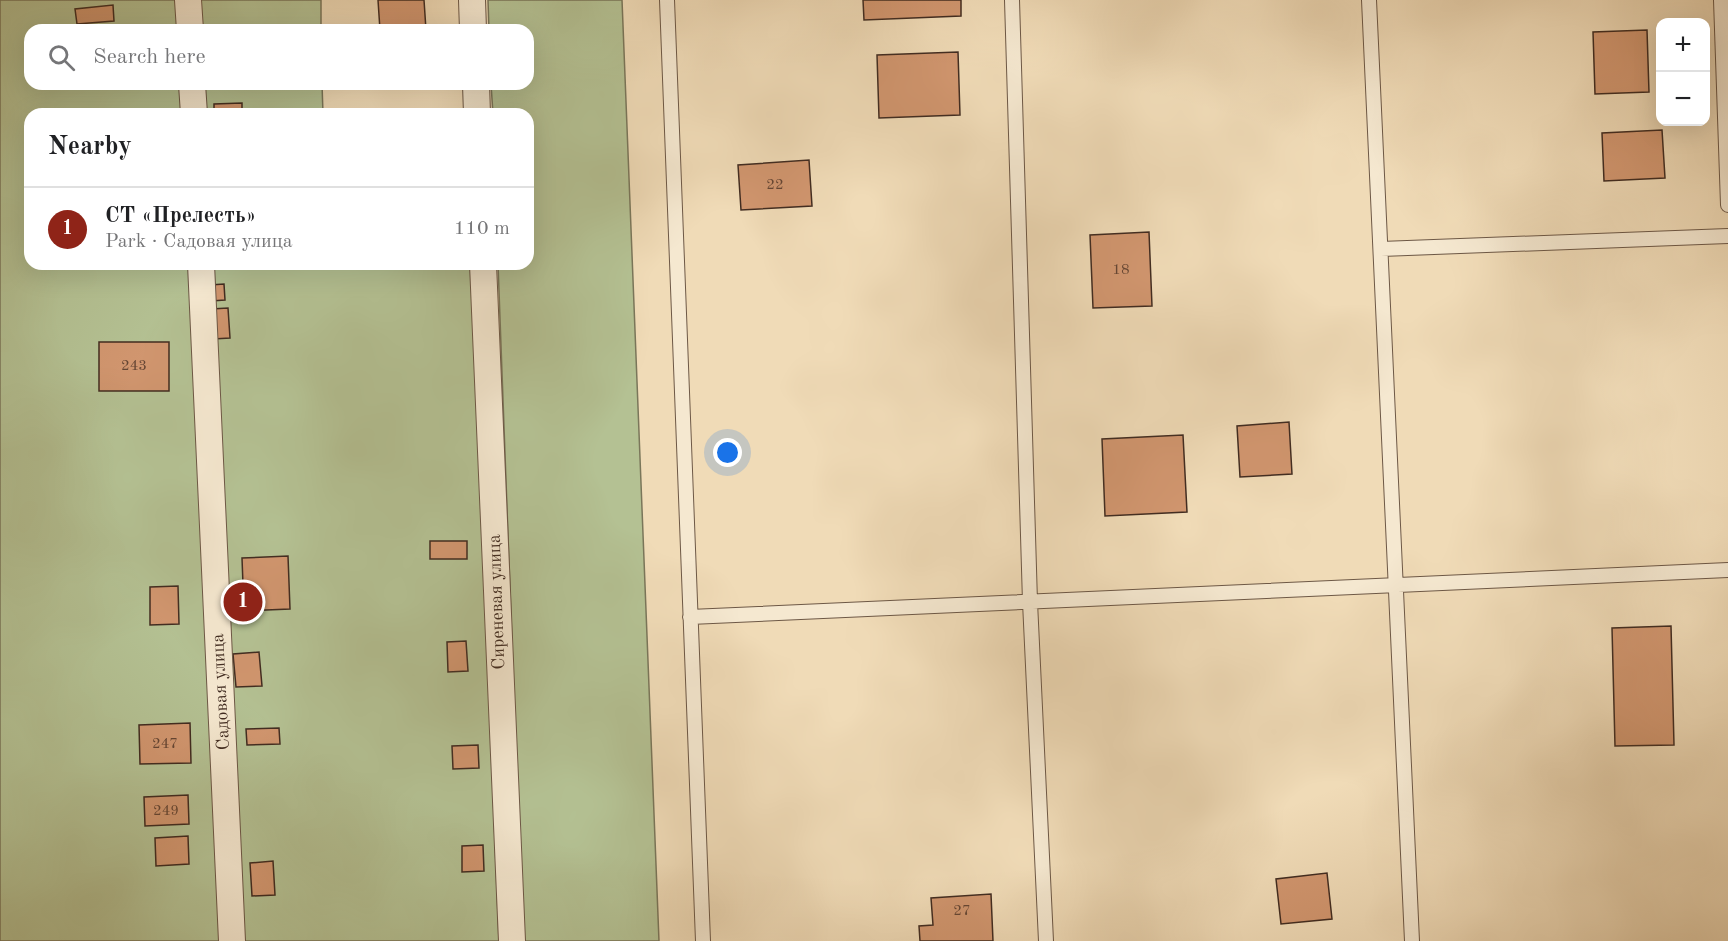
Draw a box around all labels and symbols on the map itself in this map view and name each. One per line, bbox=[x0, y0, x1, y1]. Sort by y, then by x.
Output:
house number: 22 bbox=[766, 178, 784, 193]
house number: 18 bbox=[1112, 263, 1130, 278]
house number: 243 bbox=[121, 359, 147, 374]
your location bbox=[713, 438, 742, 467]
street label: Сиреневая улица bbox=[486, 534, 508, 670]
pin: 1 bbox=[224, 580, 262, 624]
street label: Садовая улица bbox=[209, 633, 233, 751]
house number: 247 bbox=[152, 737, 178, 752]
house number: 249 bbox=[153, 804, 179, 819]
house number: 27 bbox=[953, 904, 971, 919]

